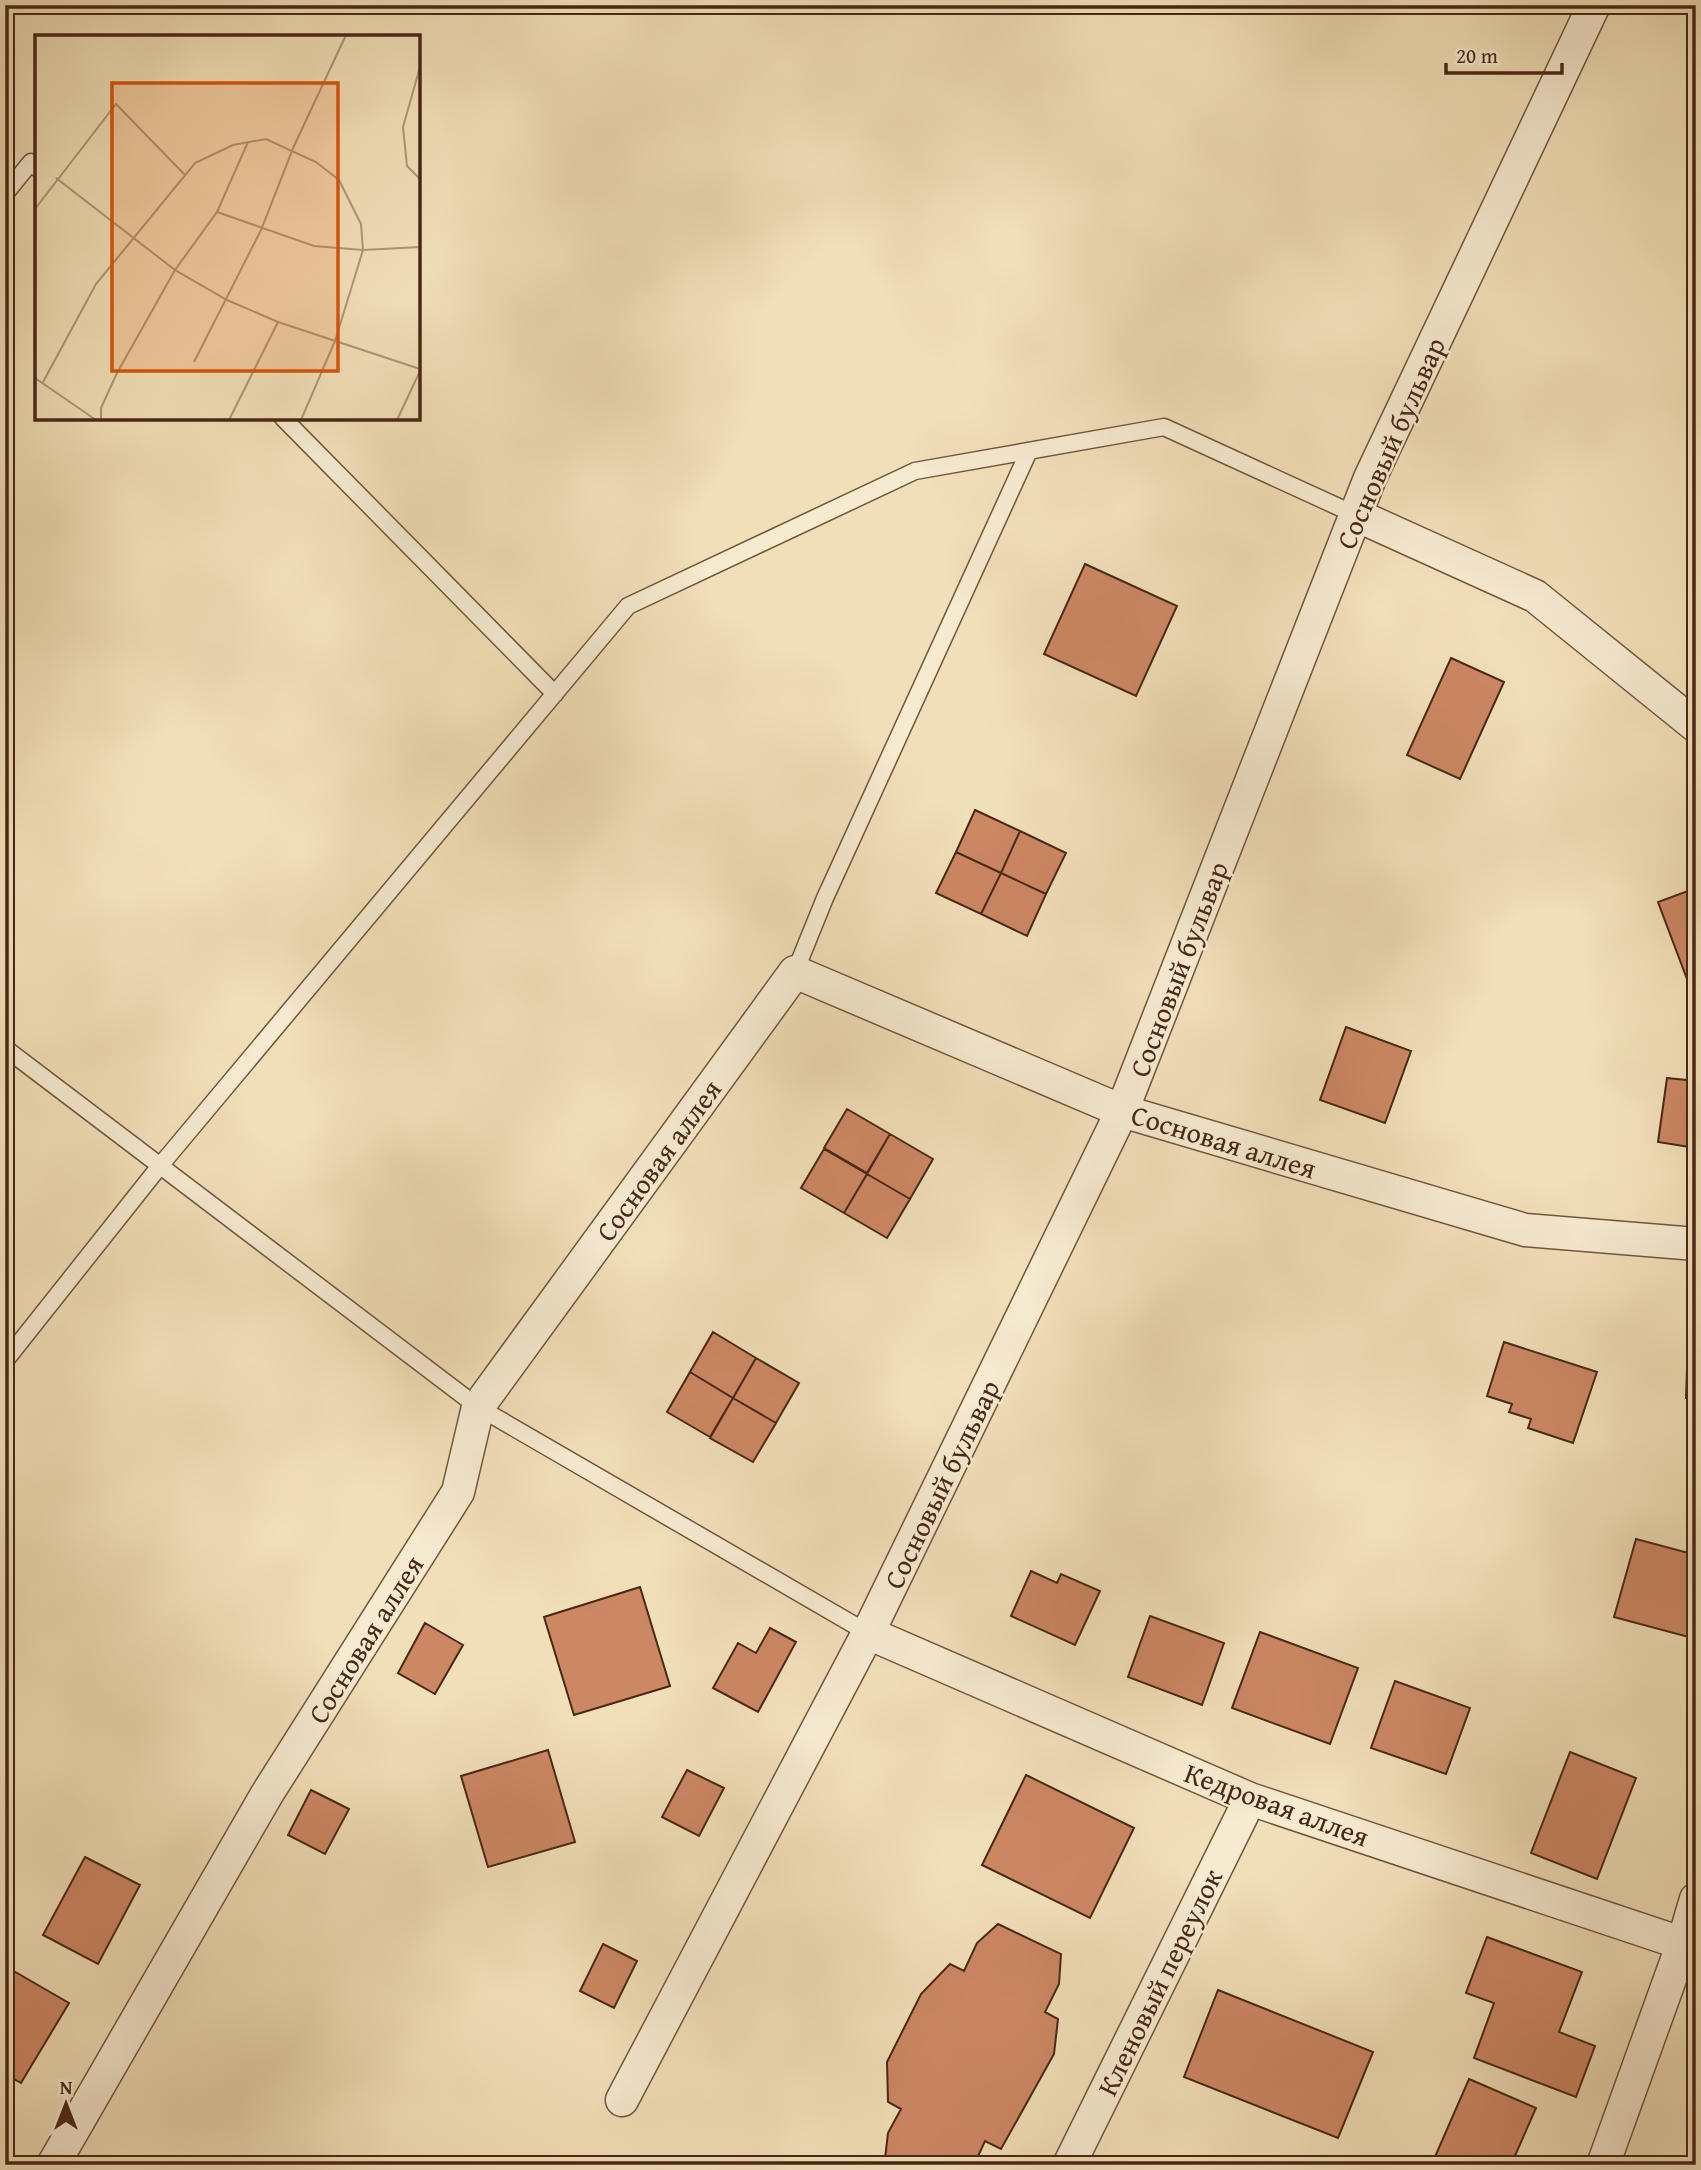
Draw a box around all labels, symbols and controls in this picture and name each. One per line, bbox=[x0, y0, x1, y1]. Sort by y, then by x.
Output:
scale bar bbox=[1446, 32, 1561, 76]
inset map bbox=[35, 35, 420, 420]
text: 20 m bbox=[1456, 40, 1498, 71]
street label: Сосновый бульвар bbox=[1325, 331, 1455, 555]
street label: Сосновый бульвар bbox=[1118, 855, 1238, 1083]
street label: Сосновая аллея bbox=[585, 1071, 731, 1249]
street label: Сосновая аллея bbox=[1127, 1093, 1321, 1189]
street label: Сосновый бульвар bbox=[873, 1373, 1009, 1595]
street label: Сосновая аллея bbox=[297, 1547, 433, 1731]
street label: Кедровая аллея bbox=[1179, 1752, 1375, 1856]
street label: Кленовый переулок bbox=[1086, 1861, 1232, 2103]
north arrow bbox=[32, 2068, 102, 2138]
text: N bbox=[60, 2073, 73, 2101]

